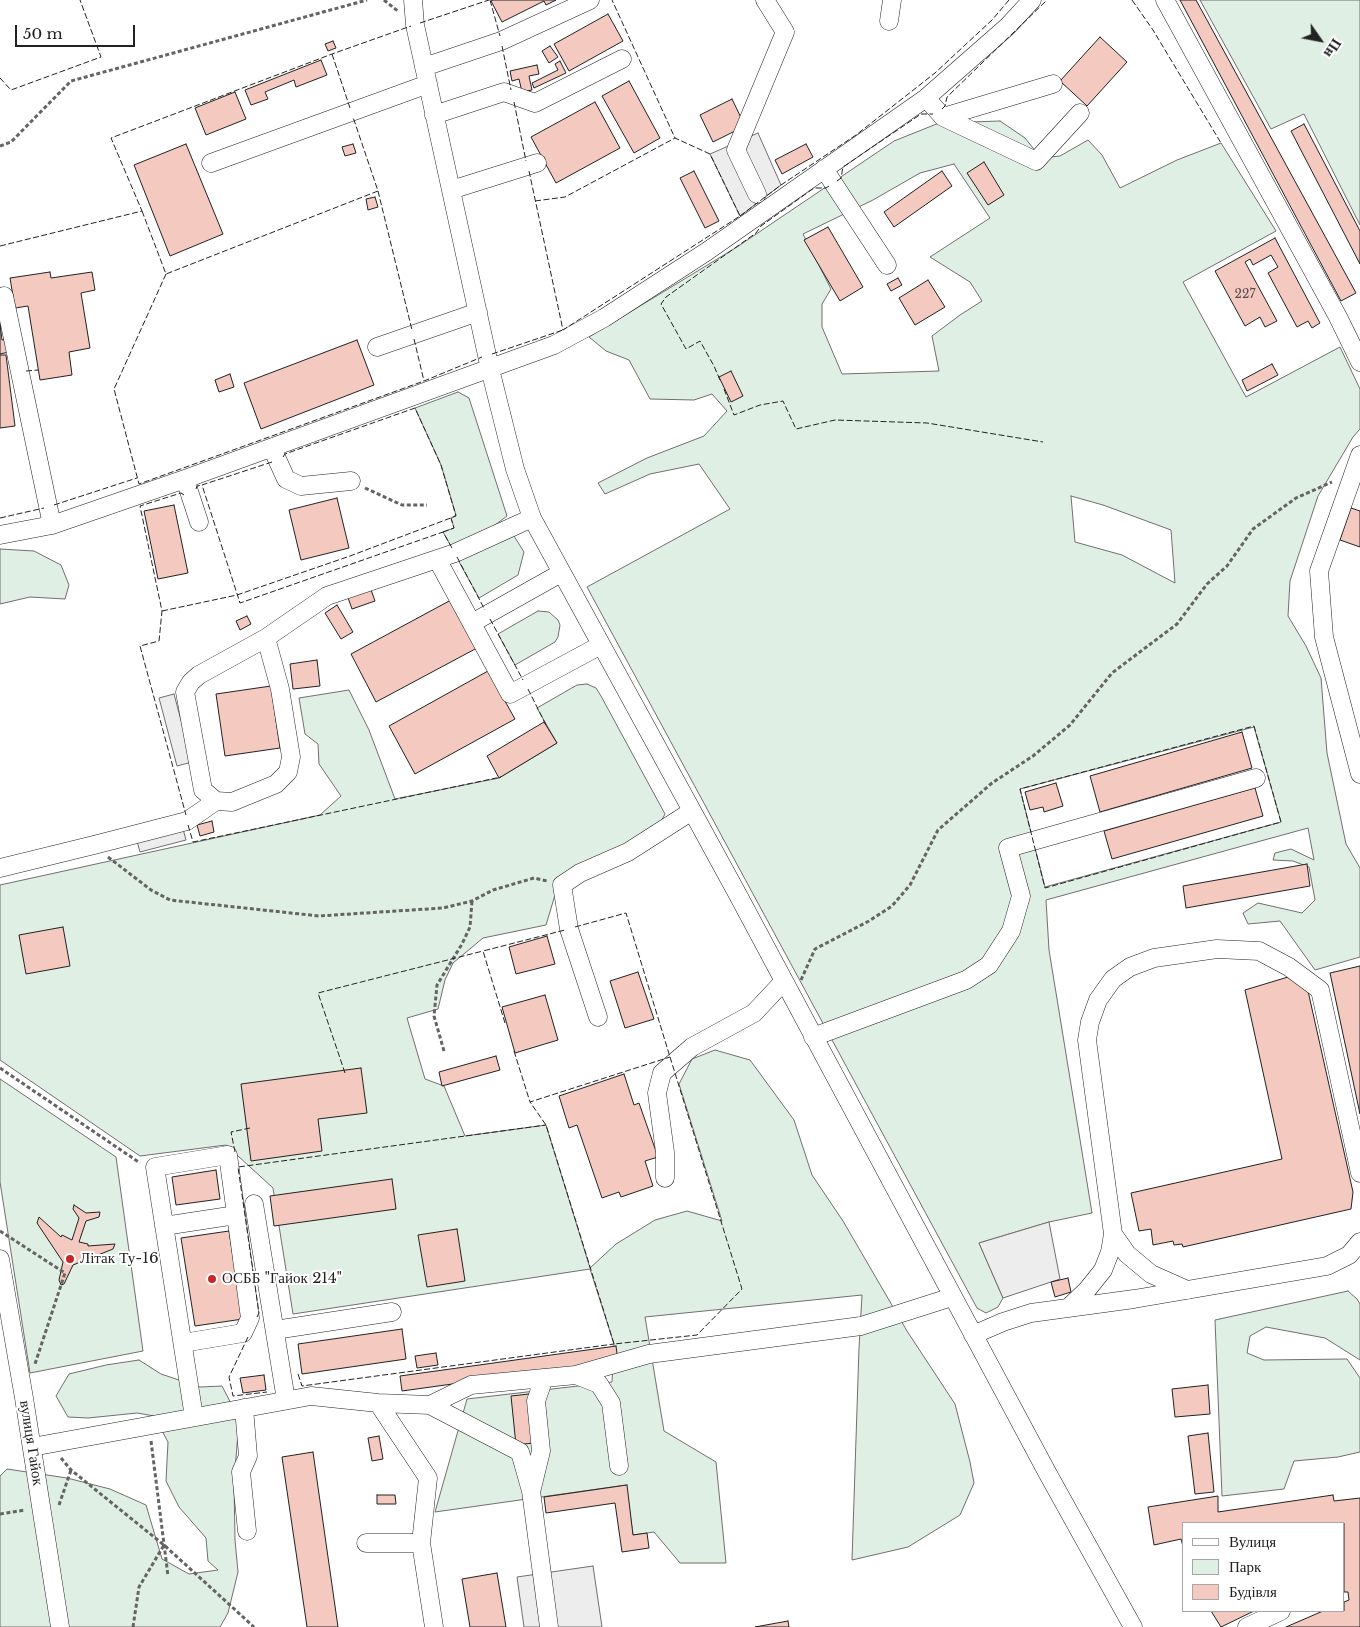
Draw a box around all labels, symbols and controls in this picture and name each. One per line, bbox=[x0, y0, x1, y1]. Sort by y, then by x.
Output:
scale bar bbox=[18, 15, 138, 47]
north arrow bbox=[1295, 15, 1345, 65]
text: 50 m bbox=[23, 24, 63, 43]
text: Пн bbox=[1320, 35, 1345, 61]
house number: 227 bbox=[1235, 288, 1255, 302]
place label: Літак Ту-16 bbox=[80, 1250, 159, 1268]
marker: Літак Ту-16 bbox=[64, 1253, 76, 1265]
place label: ОСББ "Гайок 214" bbox=[222, 1270, 342, 1288]
marker: ОСББ "Гайок 214" bbox=[206, 1273, 218, 1285]
street label: вулиця Гайок bbox=[15, 1399, 47, 1487]
legend bbox=[1182, 1522, 1345, 1612]
text: Вулиця bbox=[1229, 1532, 1276, 1551]
text: Парк bbox=[1229, 1557, 1261, 1576]
text: Будівля bbox=[1229, 1582, 1277, 1601]

